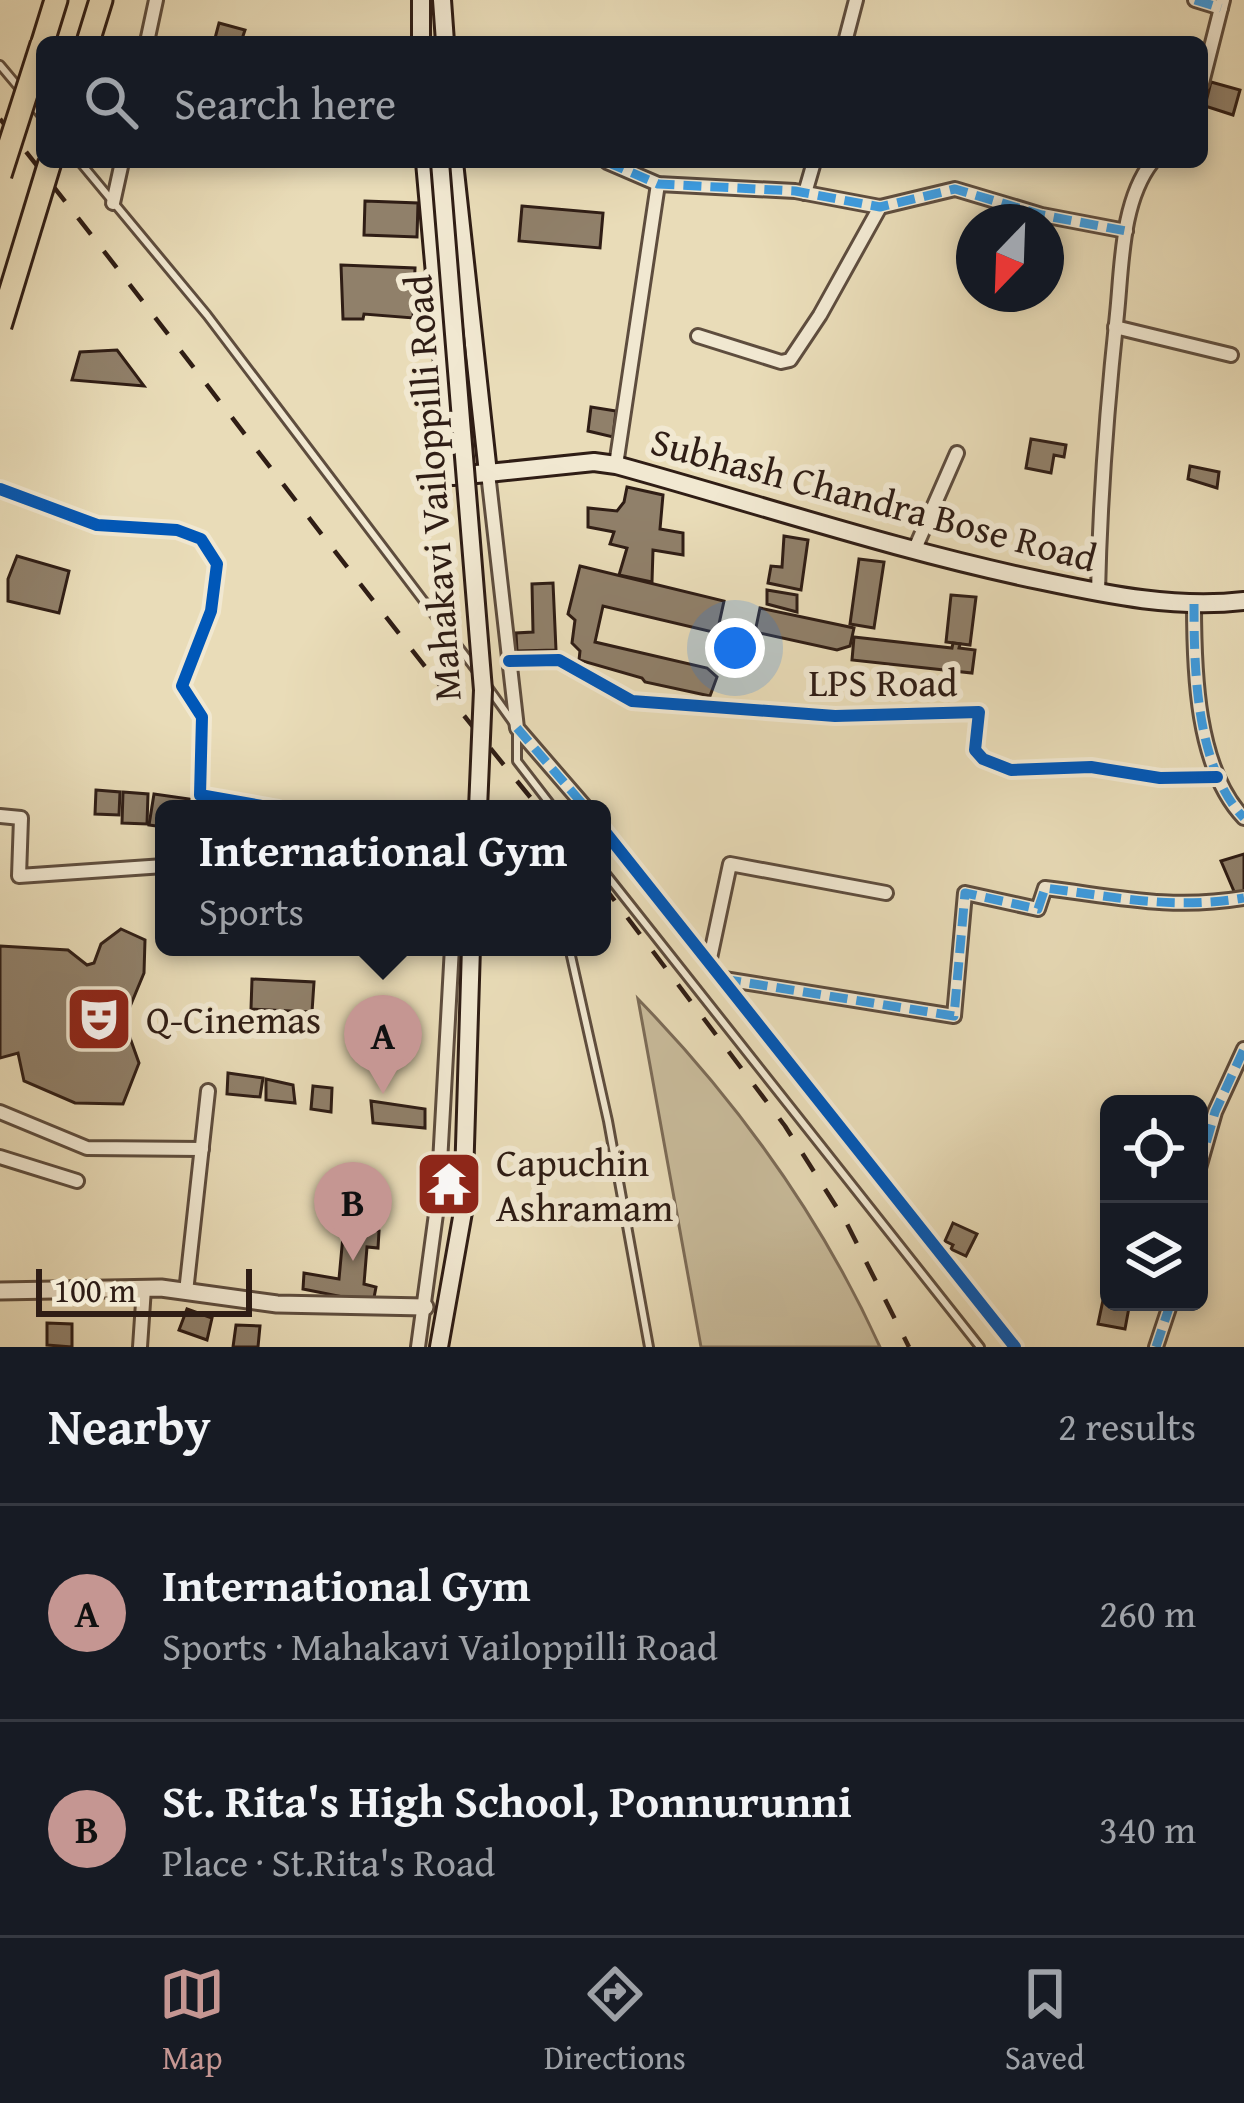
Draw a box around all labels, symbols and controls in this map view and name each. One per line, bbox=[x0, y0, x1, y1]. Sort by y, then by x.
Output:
search box bbox=[36, 36, 1208, 168]
icon: search bbox=[78, 69, 144, 135]
text: Search here bbox=[174, 70, 396, 135]
north arrow bbox=[956, 204, 1064, 312]
street label: Mahakavi Vailoppilli Road bbox=[388, 273, 475, 703]
street label: Subhash Chandra Bose Road bbox=[645, 412, 1104, 586]
your location bbox=[705, 618, 765, 678]
street label: LPS Road bbox=[808, 653, 958, 710]
popup bbox=[155, 800, 611, 956]
text: International Gym bbox=[199, 817, 567, 882]
text: Sports bbox=[199, 882, 304, 939]
theatre icon: Q-Cinemas bbox=[64, 984, 134, 1054]
place label: Q-Cinemas bbox=[146, 990, 321, 1047]
pin: A bbox=[344, 995, 422, 1094]
map controls bbox=[1100, 1095, 1208, 1311]
button: locate bbox=[1100, 1095, 1208, 1203]
place label: Capuchin Ashramam bbox=[496, 1133, 673, 1235]
temple icon: Capuchin Ashramam bbox=[414, 1149, 484, 1219]
pin: B bbox=[314, 1162, 392, 1261]
button: layers bbox=[1100, 1203, 1208, 1311]
scale bar bbox=[36, 1263, 252, 1316]
text: 100 m bbox=[54, 1266, 136, 1314]
text: Nearby bbox=[48, 1388, 211, 1463]
text: 2 results bbox=[1058, 1397, 1196, 1454]
text: International Gym bbox=[162, 1552, 531, 1617]
text: A bbox=[75, 1584, 99, 1641]
text: 260 m bbox=[1099, 1584, 1196, 1641]
text: Sports · Mahakavi Vailoppilli Road bbox=[162, 1617, 718, 1674]
text: St. Rita's High School, Ponnurunni bbox=[162, 1768, 852, 1833]
text: B bbox=[75, 1800, 99, 1857]
text: 340 m bbox=[1099, 1800, 1196, 1857]
text: Place · St.Rita's Road bbox=[162, 1833, 495, 1890]
tab: Map bbox=[159, 1961, 225, 2081]
tab: Directions bbox=[544, 1961, 686, 2081]
tab: Saved bbox=[1005, 1961, 1085, 2081]

